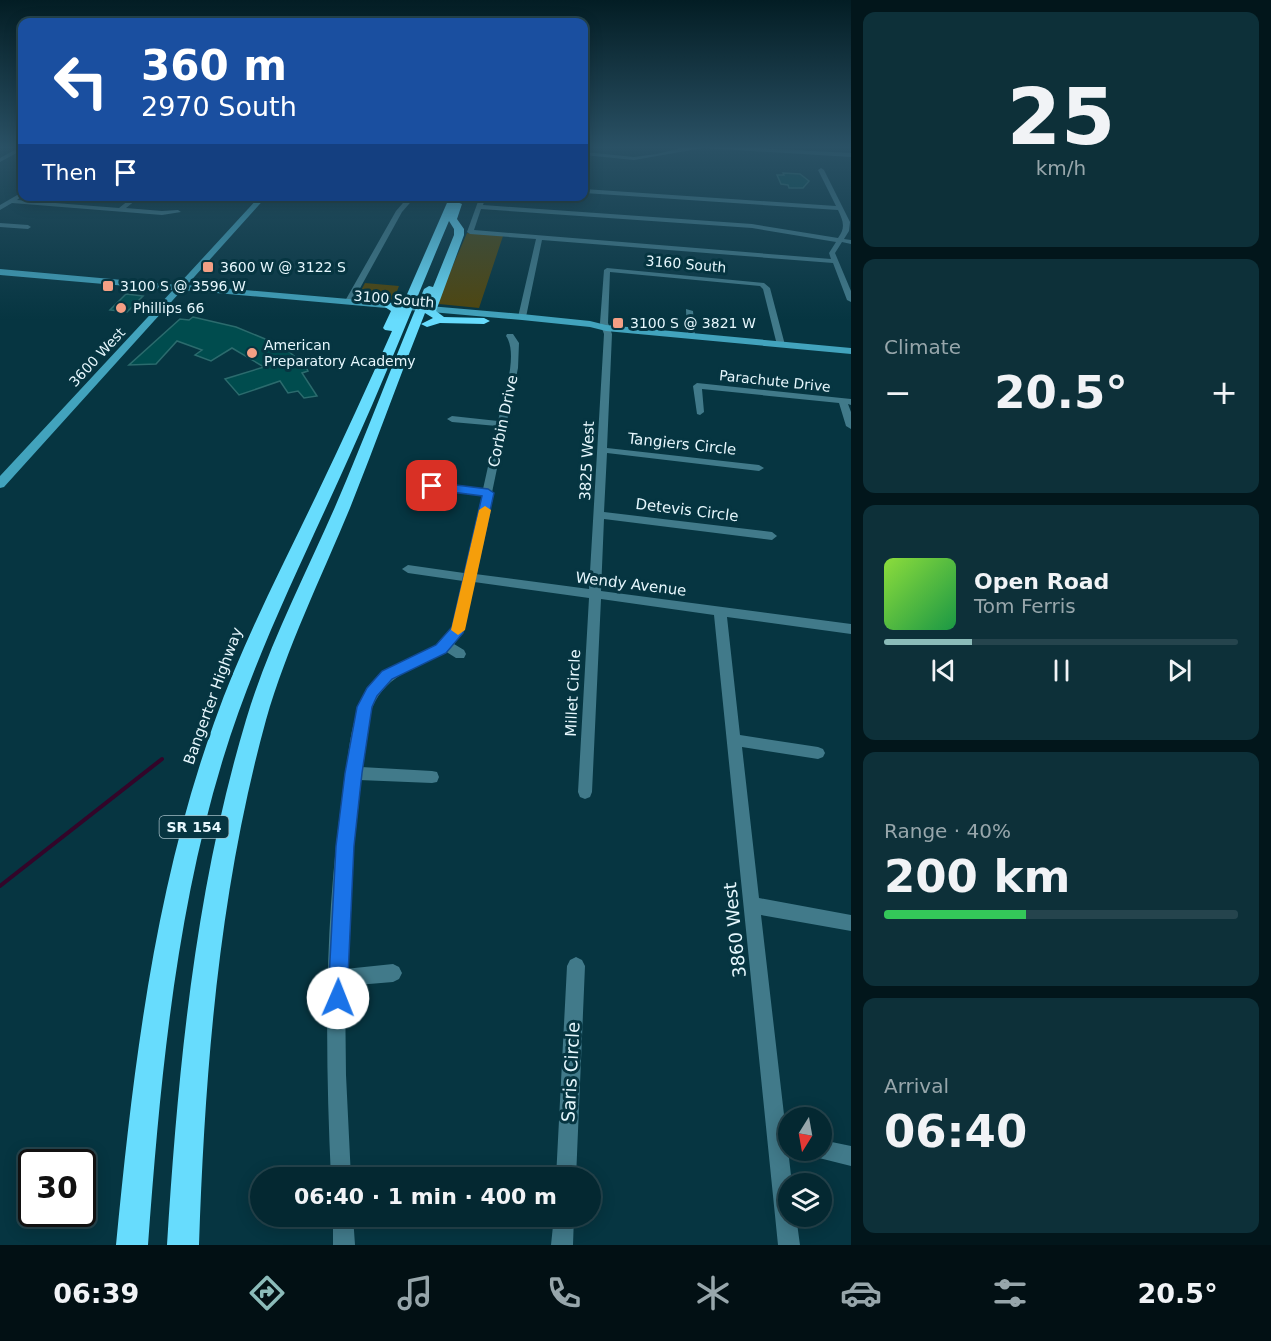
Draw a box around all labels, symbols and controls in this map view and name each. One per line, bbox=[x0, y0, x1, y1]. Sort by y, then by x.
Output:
text: 360 m bbox=[141, 41, 287, 90]
icon: left bbox=[42, 42, 120, 120]
text: 25 bbox=[1007, 72, 1115, 162]
text: 2970 South bbox=[141, 91, 297, 122]
icon: arrive bbox=[109, 156, 142, 189]
text: km/h bbox=[1036, 156, 1086, 180]
text: Then bbox=[42, 160, 97, 185]
street label: 3160 South bbox=[645, 253, 727, 275]
place label: 3600 W @ 3122 S bbox=[220, 259, 346, 275]
marker: 3600 W @ 3122 S bbox=[201, 260, 215, 274]
place label: 3100 S @ 3596 W bbox=[120, 278, 246, 294]
marker: 3100 S @ 3596 W bbox=[101, 279, 115, 293]
street label: 3100 South bbox=[353, 288, 435, 310]
place label: Phillips 66 bbox=[133, 300, 204, 316]
marker: Phillips 66 bbox=[114, 301, 128, 315]
place label: 3100 S @ 3821 W bbox=[630, 315, 756, 331]
marker: 3100 S @ 3821 W bbox=[611, 316, 625, 330]
street label: 3600 West bbox=[66, 324, 129, 390]
text: Climate bbox=[884, 335, 961, 359]
place label: American Preparatory Academy bbox=[264, 337, 416, 369]
marker: American Preparatory Academy bbox=[245, 346, 259, 360]
text: 20.5° bbox=[994, 366, 1128, 419]
street label: Parachute Drive bbox=[718, 367, 832, 395]
street label: Corbin Drive bbox=[484, 373, 522, 469]
text: − bbox=[884, 373, 912, 412]
text: + bbox=[1210, 373, 1238, 412]
street label: 3825 West bbox=[576, 421, 598, 501]
street label: Tangiers Circle bbox=[626, 429, 737, 459]
pin bbox=[406, 460, 457, 511]
icon: arrive bbox=[415, 469, 448, 502]
street label: Detevis Circle bbox=[634, 495, 740, 525]
street label: Wendy Avenue bbox=[575, 568, 687, 600]
text: Open Road bbox=[974, 569, 1109, 594]
text: Tom Ferris bbox=[974, 594, 1076, 618]
street label: Bangerter Highway bbox=[180, 625, 246, 767]
street label: Millet Circle bbox=[562, 649, 584, 737]
icon: previous bbox=[927, 654, 960, 687]
icon: pause bbox=[1045, 654, 1078, 687]
icon: next bbox=[1163, 654, 1196, 687]
road number: SR 154 bbox=[160, 816, 228, 838]
text: Range · 40% bbox=[884, 819, 1011, 843]
text: 200 km bbox=[884, 850, 1070, 903]
street label: 3860 West bbox=[719, 881, 750, 979]
position arrow bbox=[306, 966, 370, 1030]
street label: Saris Circle bbox=[557, 1021, 584, 1123]
text: Arrival bbox=[884, 1074, 949, 1098]
text: 06:40 bbox=[884, 1105, 1027, 1158]
north arrow bbox=[778, 1107, 832, 1161]
map controls bbox=[778, 1107, 832, 1227]
speed limit sign: 30 bbox=[18, 1149, 96, 1227]
button: layers bbox=[778, 1173, 832, 1227]
text: 06:40 · 1 min · 400 m bbox=[294, 1184, 557, 1209]
icon: directions bbox=[246, 1272, 288, 1314]
icon: music bbox=[394, 1272, 436, 1314]
icon: phone bbox=[543, 1272, 585, 1314]
icon: climate bbox=[692, 1272, 734, 1314]
icon: car bbox=[840, 1272, 882, 1314]
icon: filters bbox=[989, 1272, 1031, 1314]
text: 06:39 bbox=[53, 1278, 139, 1309]
text: 20.5° bbox=[1138, 1278, 1218, 1309]

